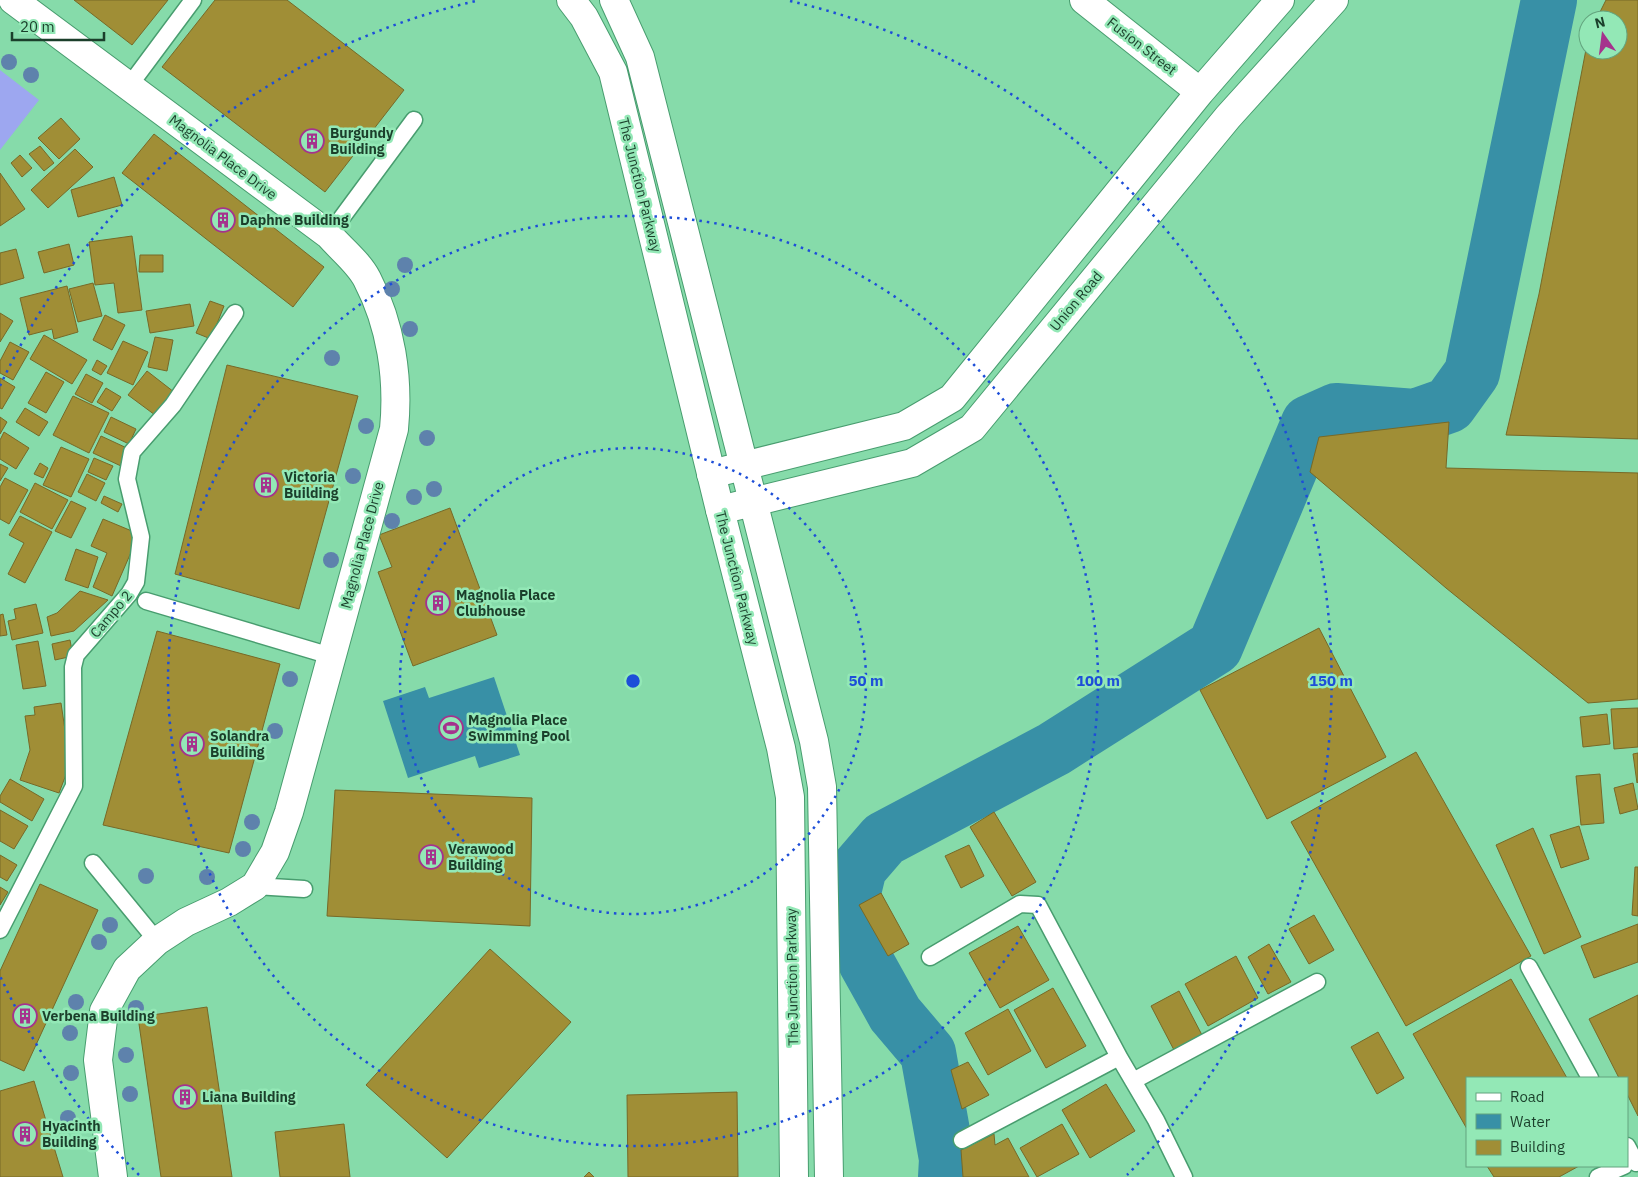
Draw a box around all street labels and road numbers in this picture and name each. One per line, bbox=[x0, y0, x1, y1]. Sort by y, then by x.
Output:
street label: Fusion Street bbox=[1104, 13, 1180, 79]
street label: Magnolia Place Drive bbox=[166, 111, 281, 204]
street label: The Junction Parkway bbox=[615, 116, 665, 254]
street label: Union Road bbox=[1046, 268, 1106, 334]
street label: Magnolia Place Drive bbox=[336, 479, 388, 610]
street label: The Junction Parkway bbox=[712, 509, 762, 647]
street label: Campo 2 bbox=[86, 587, 136, 641]
street label: The Junction Parkway bbox=[782, 908, 802, 1046]

